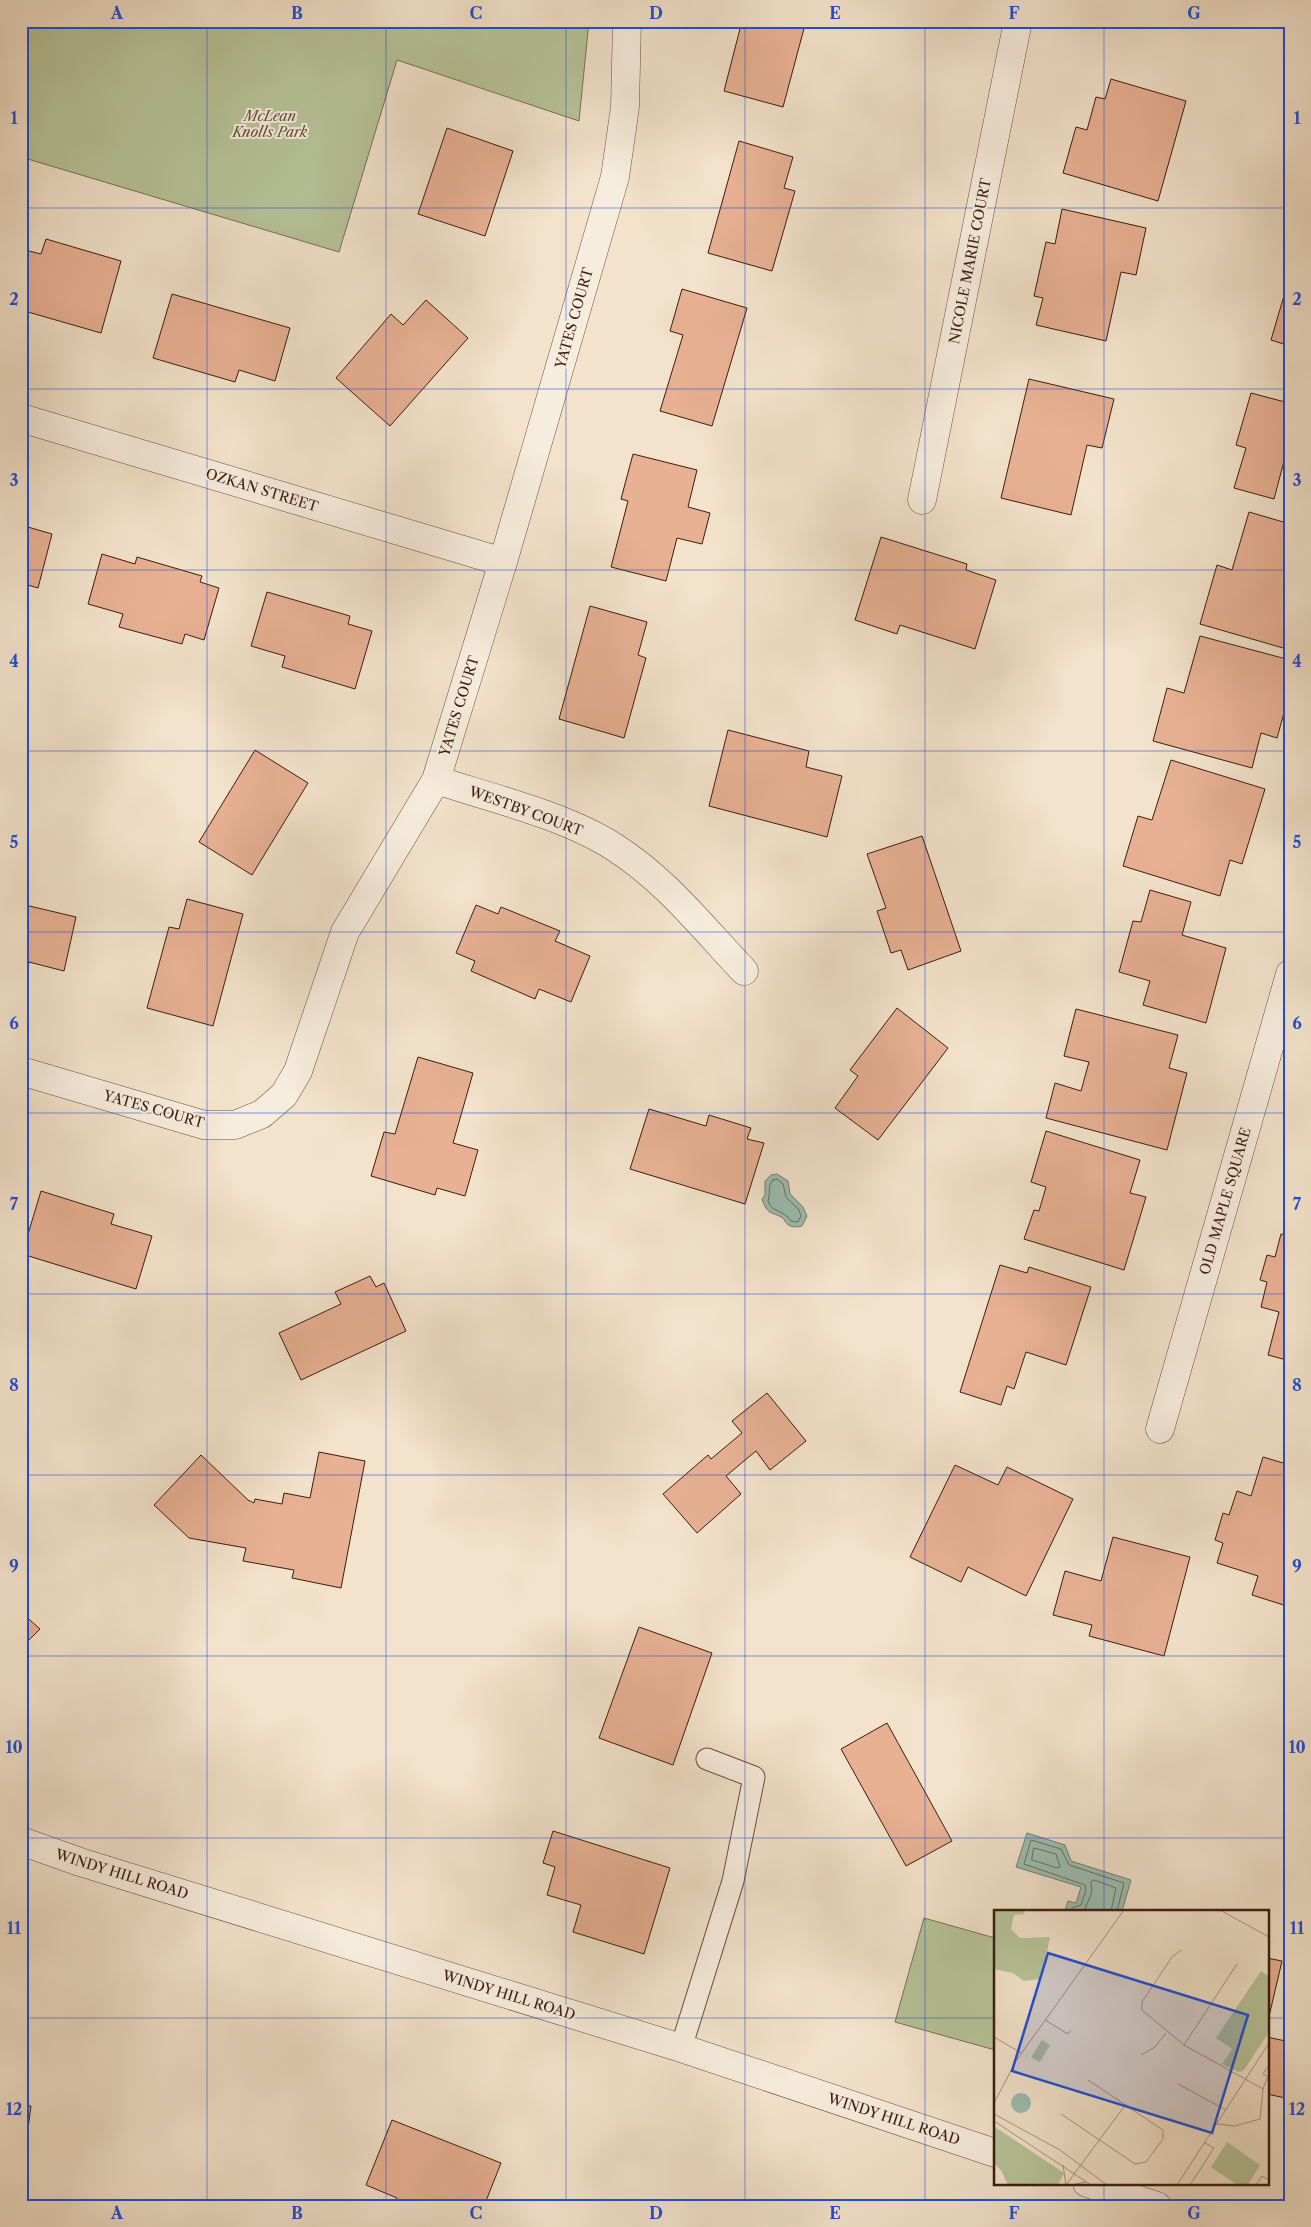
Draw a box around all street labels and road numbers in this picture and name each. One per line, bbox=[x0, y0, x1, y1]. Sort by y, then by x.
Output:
street label: NICOLE MARIE COURT bbox=[945, 176, 995, 345]
street label: YATES COURT bbox=[551, 265, 597, 371]
street label: OZKAN STREET bbox=[204, 464, 321, 516]
street label: YATES COURT bbox=[435, 653, 483, 759]
street label: WESTBY COURT bbox=[466, 782, 586, 840]
street label: YATES COURT bbox=[101, 1086, 207, 1132]
street label: OLD MAPLE SQUARE bbox=[1195, 1125, 1255, 1277]
street label: WINDY HILL ROAD bbox=[52, 1845, 191, 1903]
street label: WINDY HILL ROAD bbox=[439, 1966, 578, 2024]
street label: WINDY HILL ROAD bbox=[825, 2089, 962, 2149]

